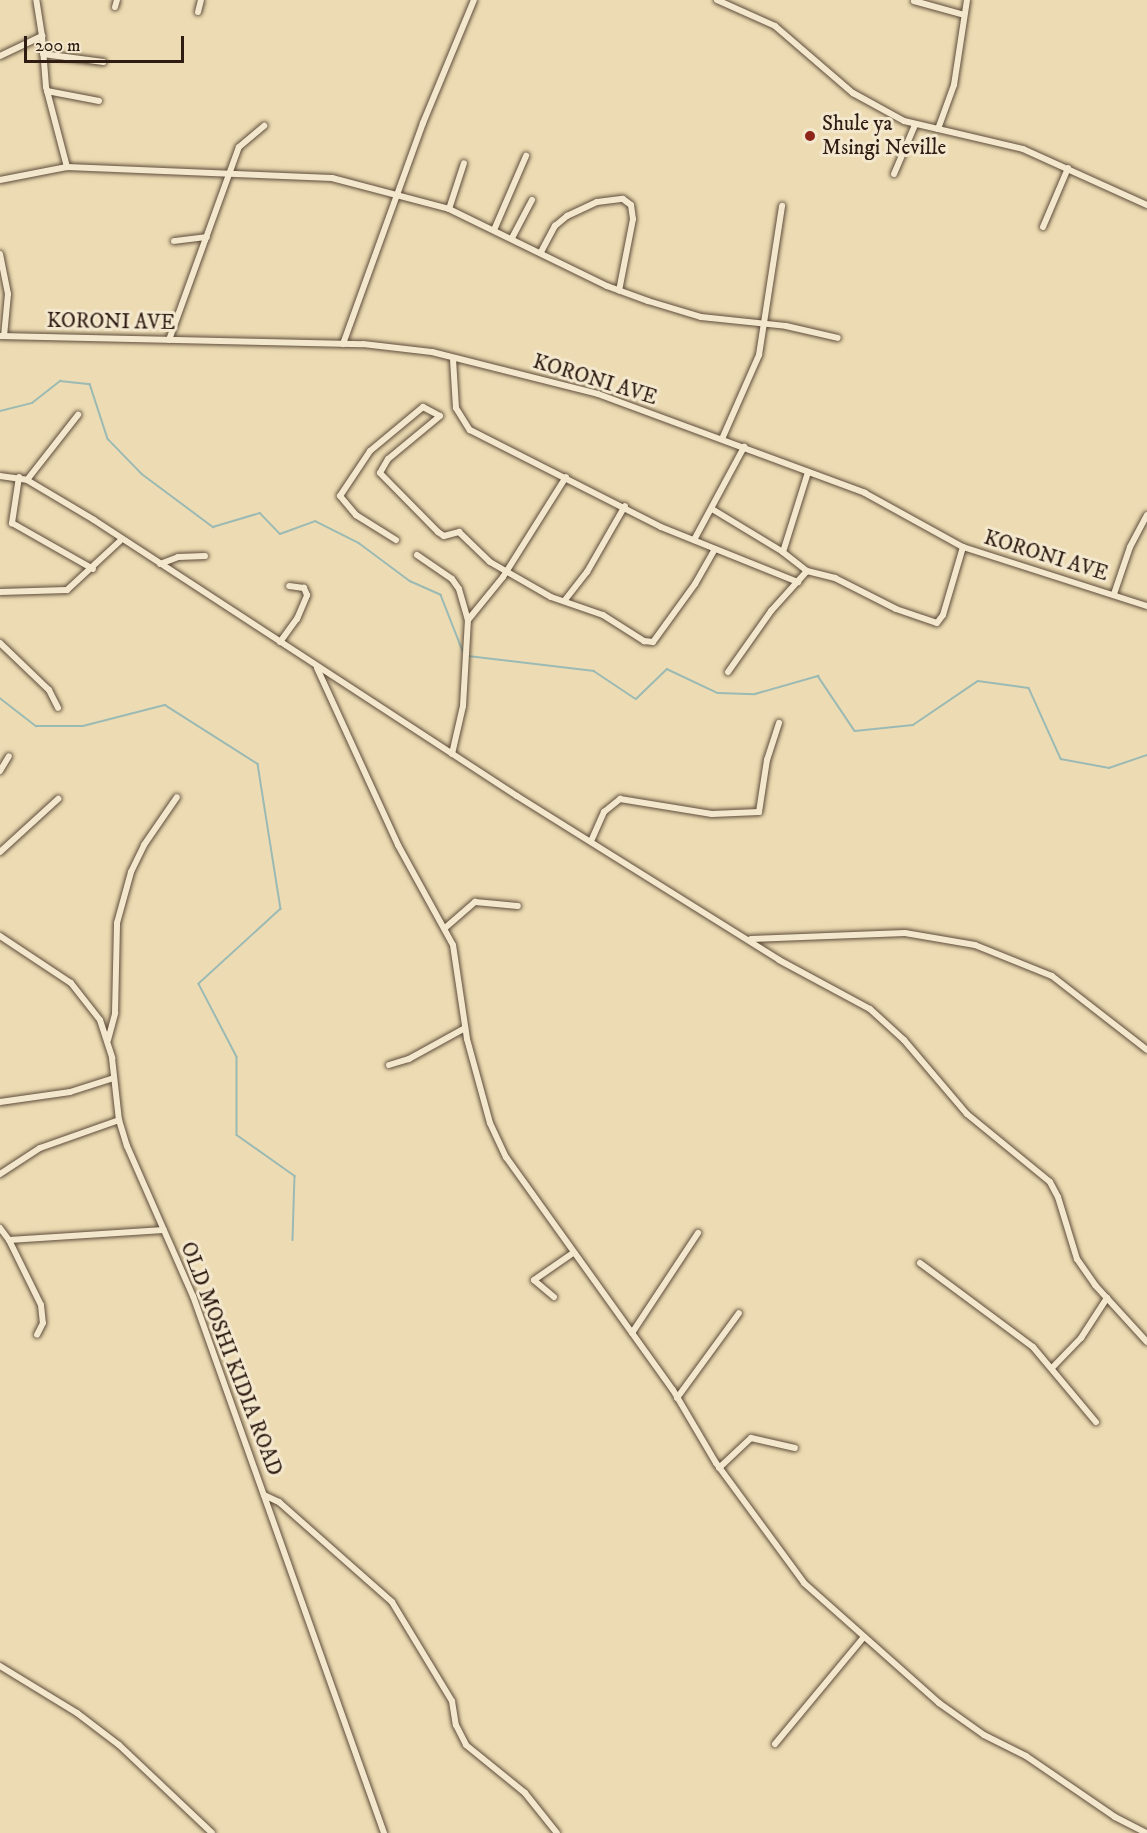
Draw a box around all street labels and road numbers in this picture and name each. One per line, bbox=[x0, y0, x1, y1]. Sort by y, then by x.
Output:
street label: KORONI AVE bbox=[46, 308, 176, 336]
street label: KORONI AVE bbox=[530, 349, 660, 411]
street label: KORONI AVE bbox=[981, 525, 1111, 587]
street label: OLD MOSHI KIDIA ROAD bbox=[175, 1238, 287, 1480]

